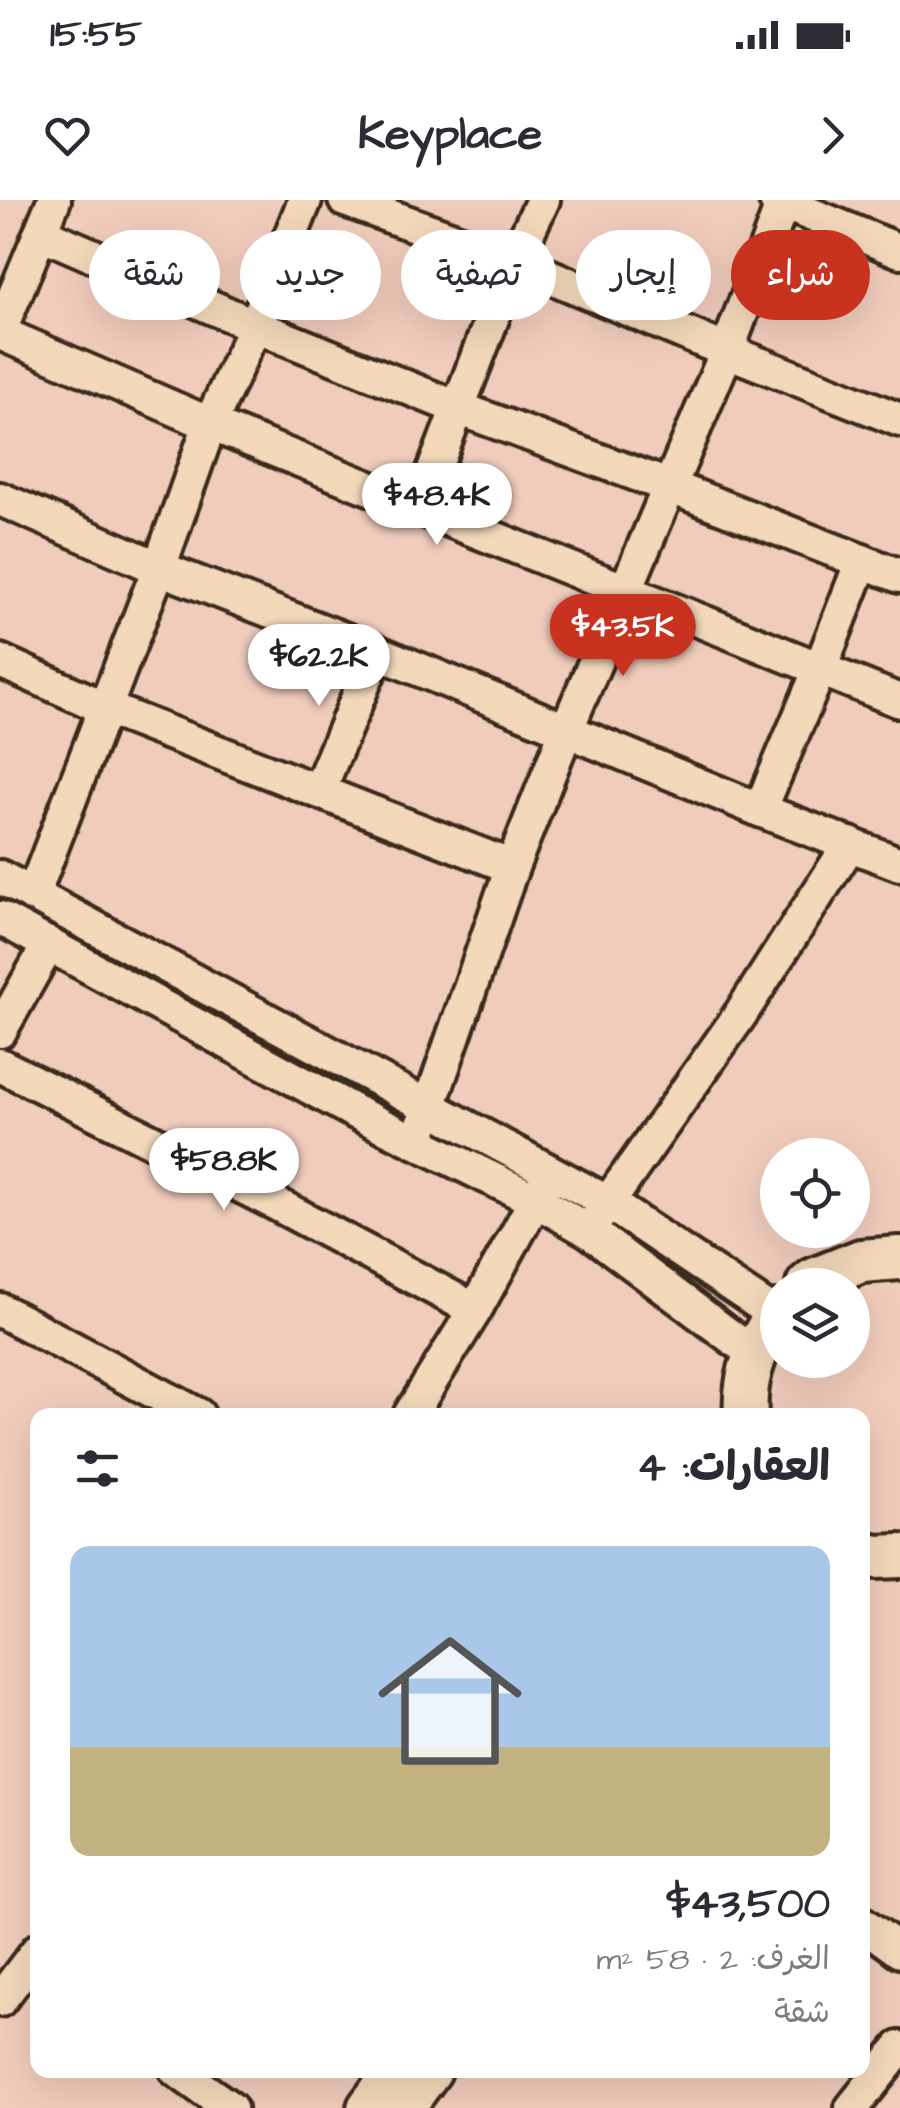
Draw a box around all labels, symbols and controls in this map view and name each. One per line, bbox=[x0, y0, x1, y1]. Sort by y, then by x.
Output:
text: 15:55 bbox=[50, 9, 142, 61]
text: Keyplace bbox=[358, 104, 542, 166]
icon: heart bbox=[40, 108, 95, 163]
icon: forward bbox=[805, 108, 860, 163]
chip: شقة bbox=[89, 230, 220, 320]
chip: جديد bbox=[240, 230, 381, 320]
chip: تصفية bbox=[401, 230, 556, 320]
chip: إيجار bbox=[576, 230, 711, 320]
chip: شراء bbox=[731, 230, 870, 320]
pin: $48.4K bbox=[356, 463, 518, 548]
text: $48.4K bbox=[384, 473, 490, 518]
pin: $43.5K bbox=[542, 594, 704, 679]
text: $43.5K bbox=[572, 604, 674, 649]
pin: $62.2K bbox=[238, 624, 400, 709]
text: $62.2K bbox=[270, 634, 368, 679]
pin: $58.8K bbox=[143, 1128, 305, 1213]
text: $58.8K bbox=[171, 1138, 277, 1183]
map controls bbox=[760, 1138, 870, 1378]
button: locate bbox=[760, 1138, 870, 1248]
button: layers bbox=[760, 1268, 870, 1378]
text: العقارات: 4 bbox=[637, 1439, 830, 1497]
icon: filters bbox=[70, 1441, 125, 1496]
icon: home bbox=[360, 1611, 540, 1791]
text: $43,500 bbox=[666, 1876, 830, 1934]
text: الغرف: 2 · 58 m² bbox=[596, 1937, 830, 1982]
text: شقة bbox=[774, 1990, 830, 2035]

